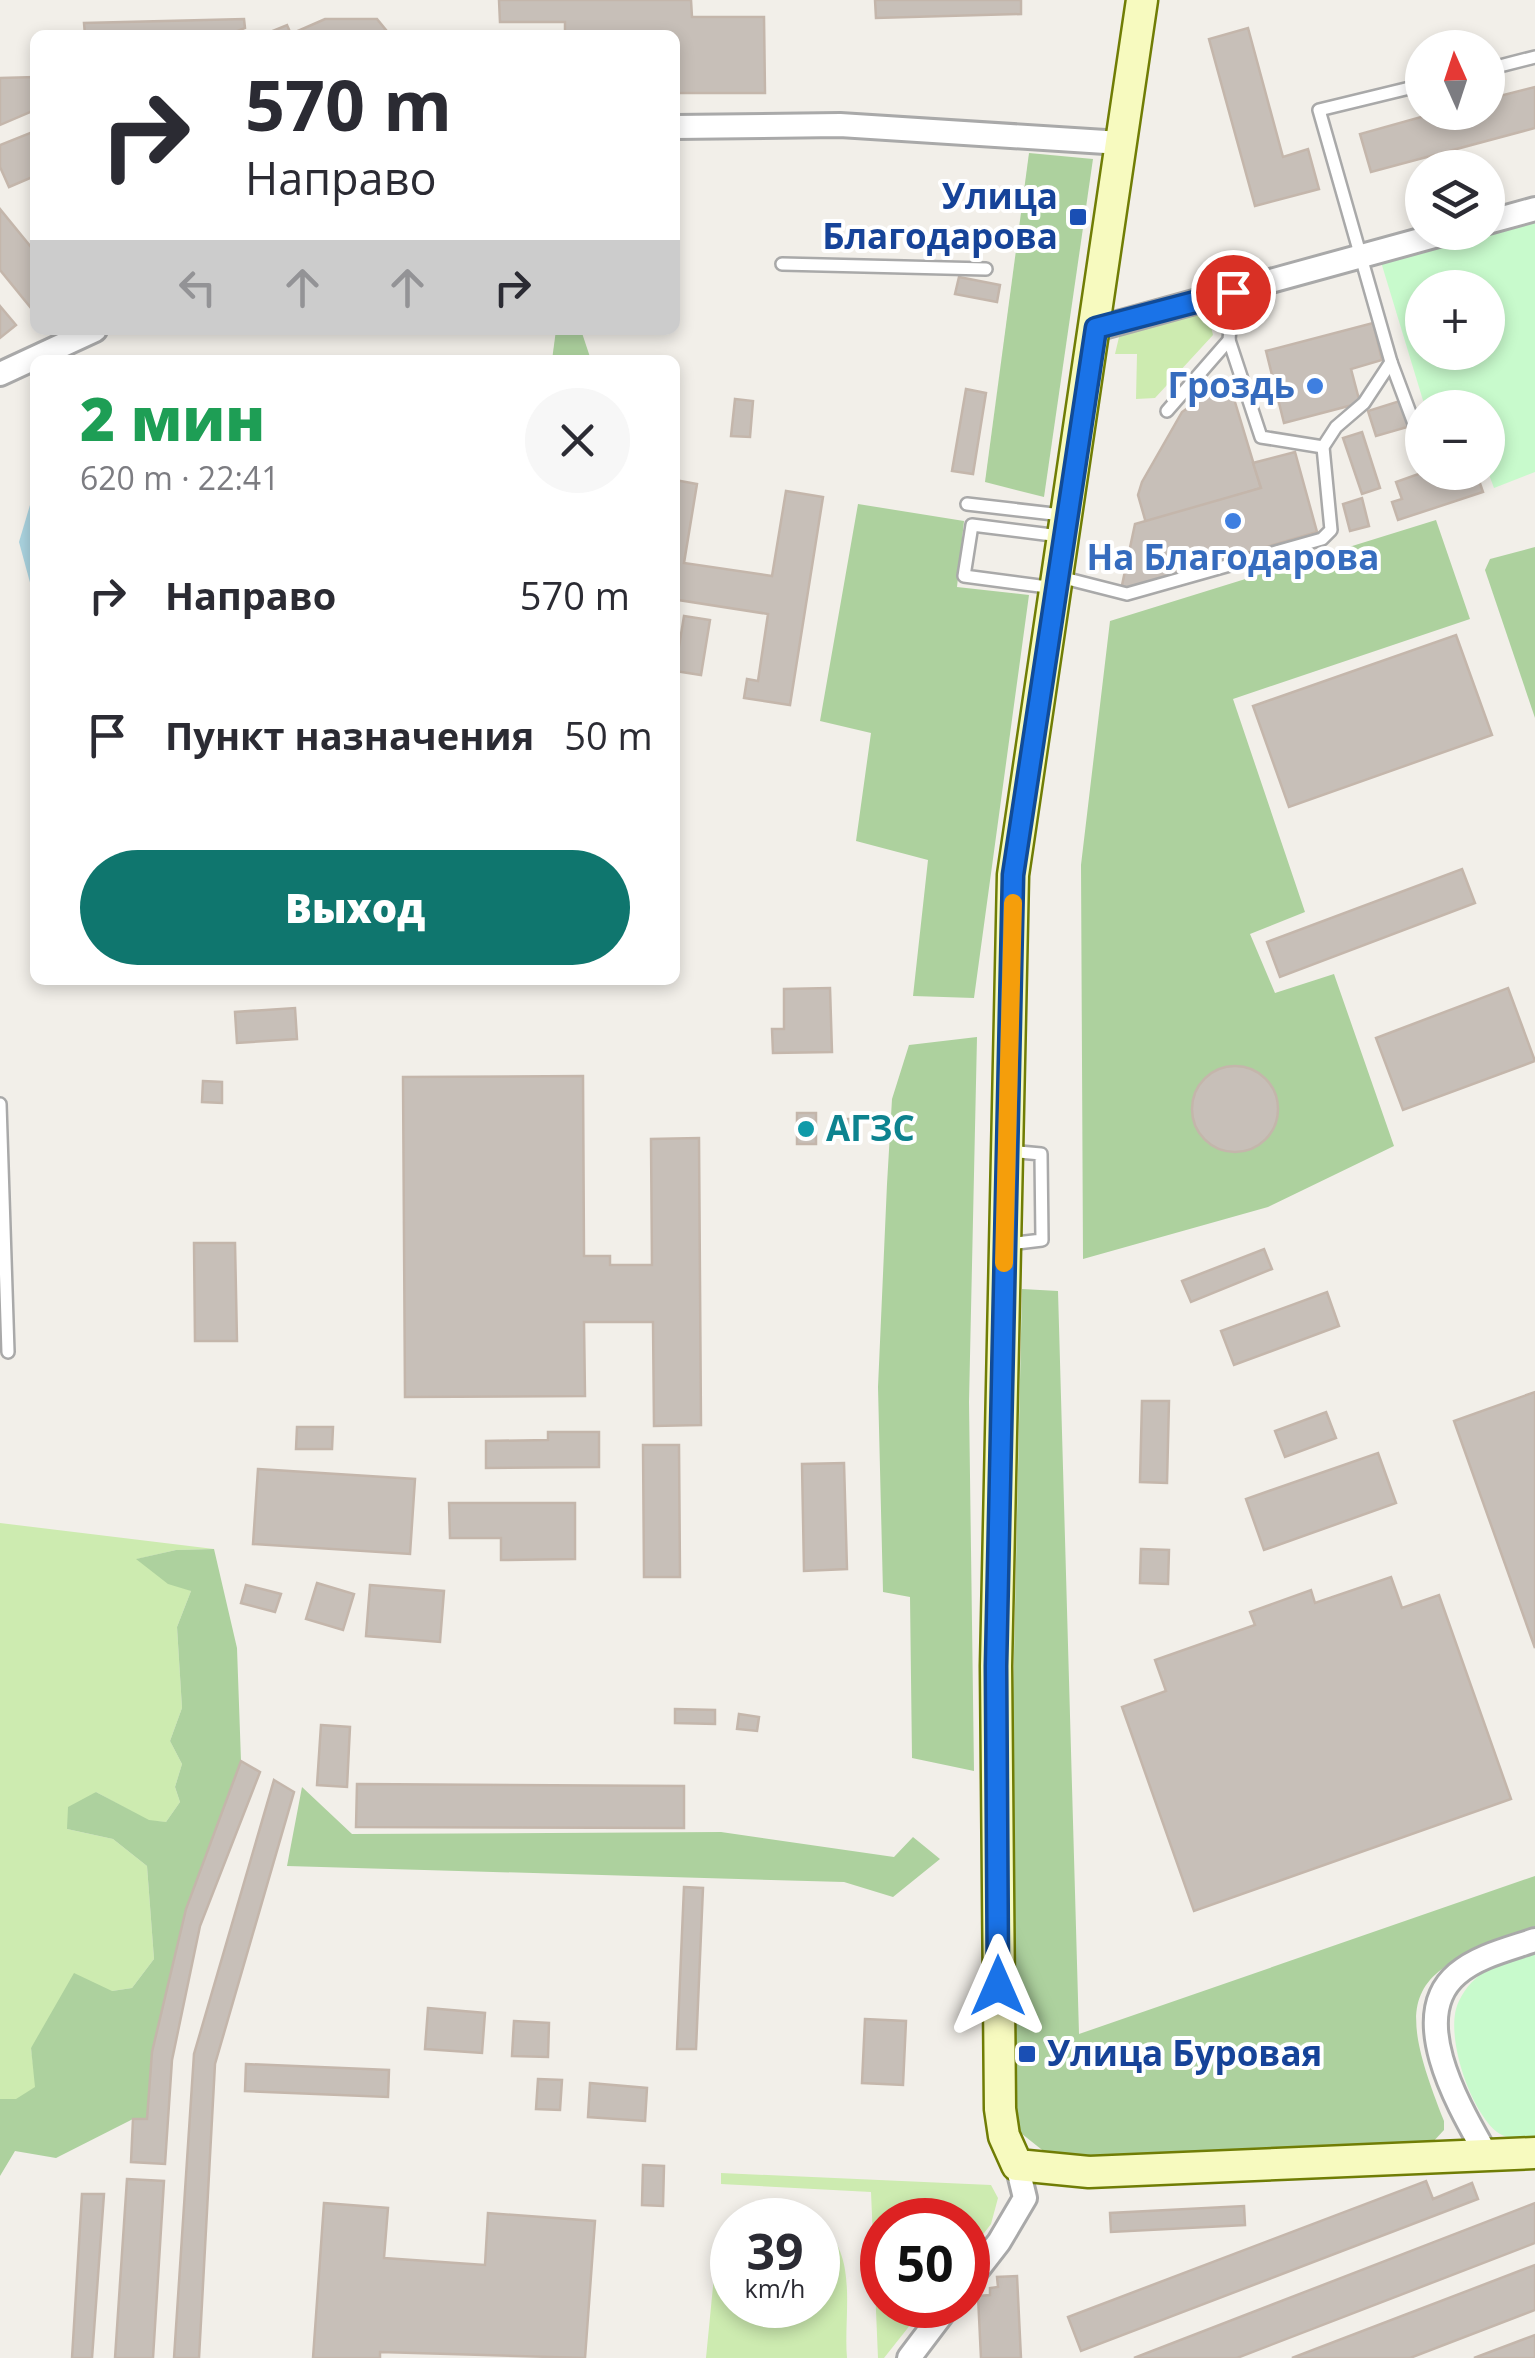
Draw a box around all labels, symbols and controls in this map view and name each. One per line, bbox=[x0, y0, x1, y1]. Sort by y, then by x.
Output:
north arrow bbox=[1405, 30, 1505, 130]
map controls bbox=[1405, 30, 1505, 490]
text: 570 m bbox=[245, 56, 452, 152]
icon: right bbox=[80, 70, 210, 200]
text: Направо bbox=[245, 147, 437, 208]
button: layers bbox=[1405, 150, 1505, 250]
place label: Улица Благодарова bbox=[822, 172, 1058, 259]
marker: Улица Благодарова bbox=[1067, 206, 1089, 228]
pin bbox=[1191, 250, 1276, 335]
icon: left bbox=[170, 260, 225, 315]
icon: ahead bbox=[275, 260, 330, 315]
icon: ahead bbox=[380, 260, 435, 315]
icon: right bbox=[485, 260, 540, 315]
icon: arrive bbox=[1206, 265, 1261, 320]
button: + bbox=[1405, 270, 1505, 370]
place label: Гроздь bbox=[1167, 361, 1295, 408]
marker: Гроздь bbox=[1304, 375, 1326, 397]
text: 2 мин bbox=[80, 377, 265, 459]
button: close bbox=[525, 388, 630, 493]
button: − bbox=[1405, 390, 1505, 490]
text: 620 m · 22:41 bbox=[80, 456, 279, 499]
marker: На Благодарова bbox=[1222, 510, 1244, 532]
place label: На Благодарова bbox=[1087, 533, 1379, 580]
icon: right bbox=[80, 568, 135, 623]
text: Направо bbox=[165, 569, 336, 621]
text: 570 m bbox=[520, 569, 630, 621]
icon: arrive bbox=[80, 708, 135, 763]
text: Пункт назначения bbox=[165, 709, 534, 761]
text: 50 m bbox=[564, 709, 653, 761]
button: Выход bbox=[80, 850, 630, 965]
place label: АГЗС bbox=[826, 1104, 915, 1151]
marker: АГЗС bbox=[795, 1118, 817, 1140]
position arrow bbox=[946, 1934, 1050, 2038]
place label: Улица Буровая bbox=[1047, 2029, 1322, 2076]
marker: Улица Буровая bbox=[1016, 2043, 1038, 2065]
speed limit sign: 50 bbox=[860, 2198, 990, 2328]
text: 39 bbox=[746, 2217, 804, 2285]
text: km/h bbox=[745, 2271, 805, 2305]

